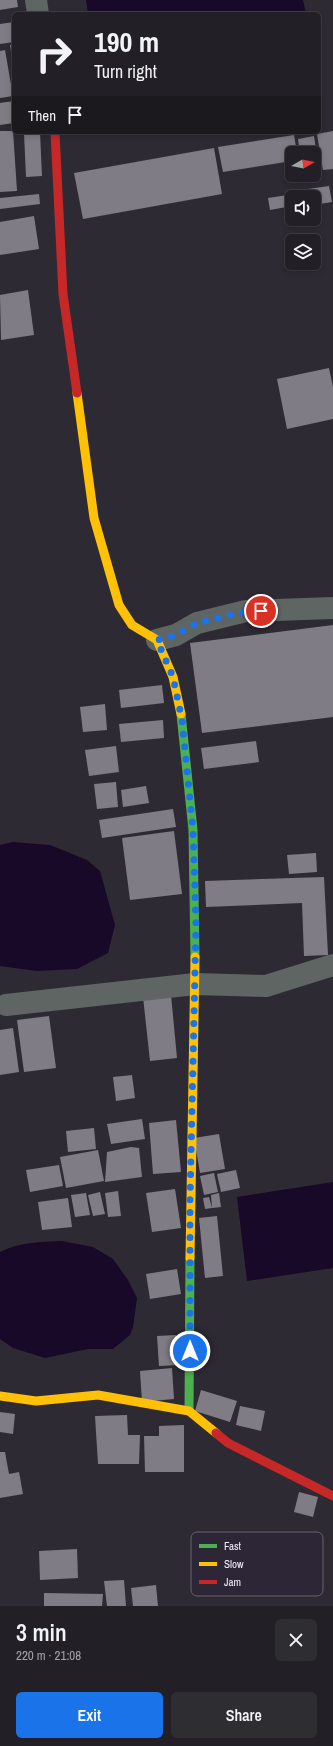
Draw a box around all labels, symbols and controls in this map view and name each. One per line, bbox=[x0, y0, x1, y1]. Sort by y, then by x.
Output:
text: 190 m bbox=[94, 23, 159, 61]
icon: right bbox=[28, 28, 80, 80]
text: Turn right bbox=[94, 59, 157, 84]
icon: arrive bbox=[64, 104, 86, 126]
text: Then bbox=[28, 105, 56, 126]
north arrow bbox=[285, 146, 321, 182]
map controls bbox=[285, 146, 321, 270]
button: sound bbox=[285, 190, 321, 226]
button: layers bbox=[285, 234, 321, 270]
pin bbox=[244, 594, 278, 628]
icon: arrive bbox=[250, 600, 272, 622]
position arrow bbox=[169, 1330, 211, 1372]
legend bbox=[191, 1532, 323, 1596]
text: Fast bbox=[224, 1539, 242, 1553]
text: Slow bbox=[224, 1557, 244, 1571]
text: Jam bbox=[224, 1575, 241, 1589]
text: 3 min bbox=[16, 1616, 67, 1648]
button: close bbox=[275, 1619, 317, 1661]
text: 220 m · 21:08 bbox=[16, 1647, 81, 1664]
button: Exit bbox=[16, 1692, 163, 1738]
button: Share bbox=[171, 1692, 317, 1738]

